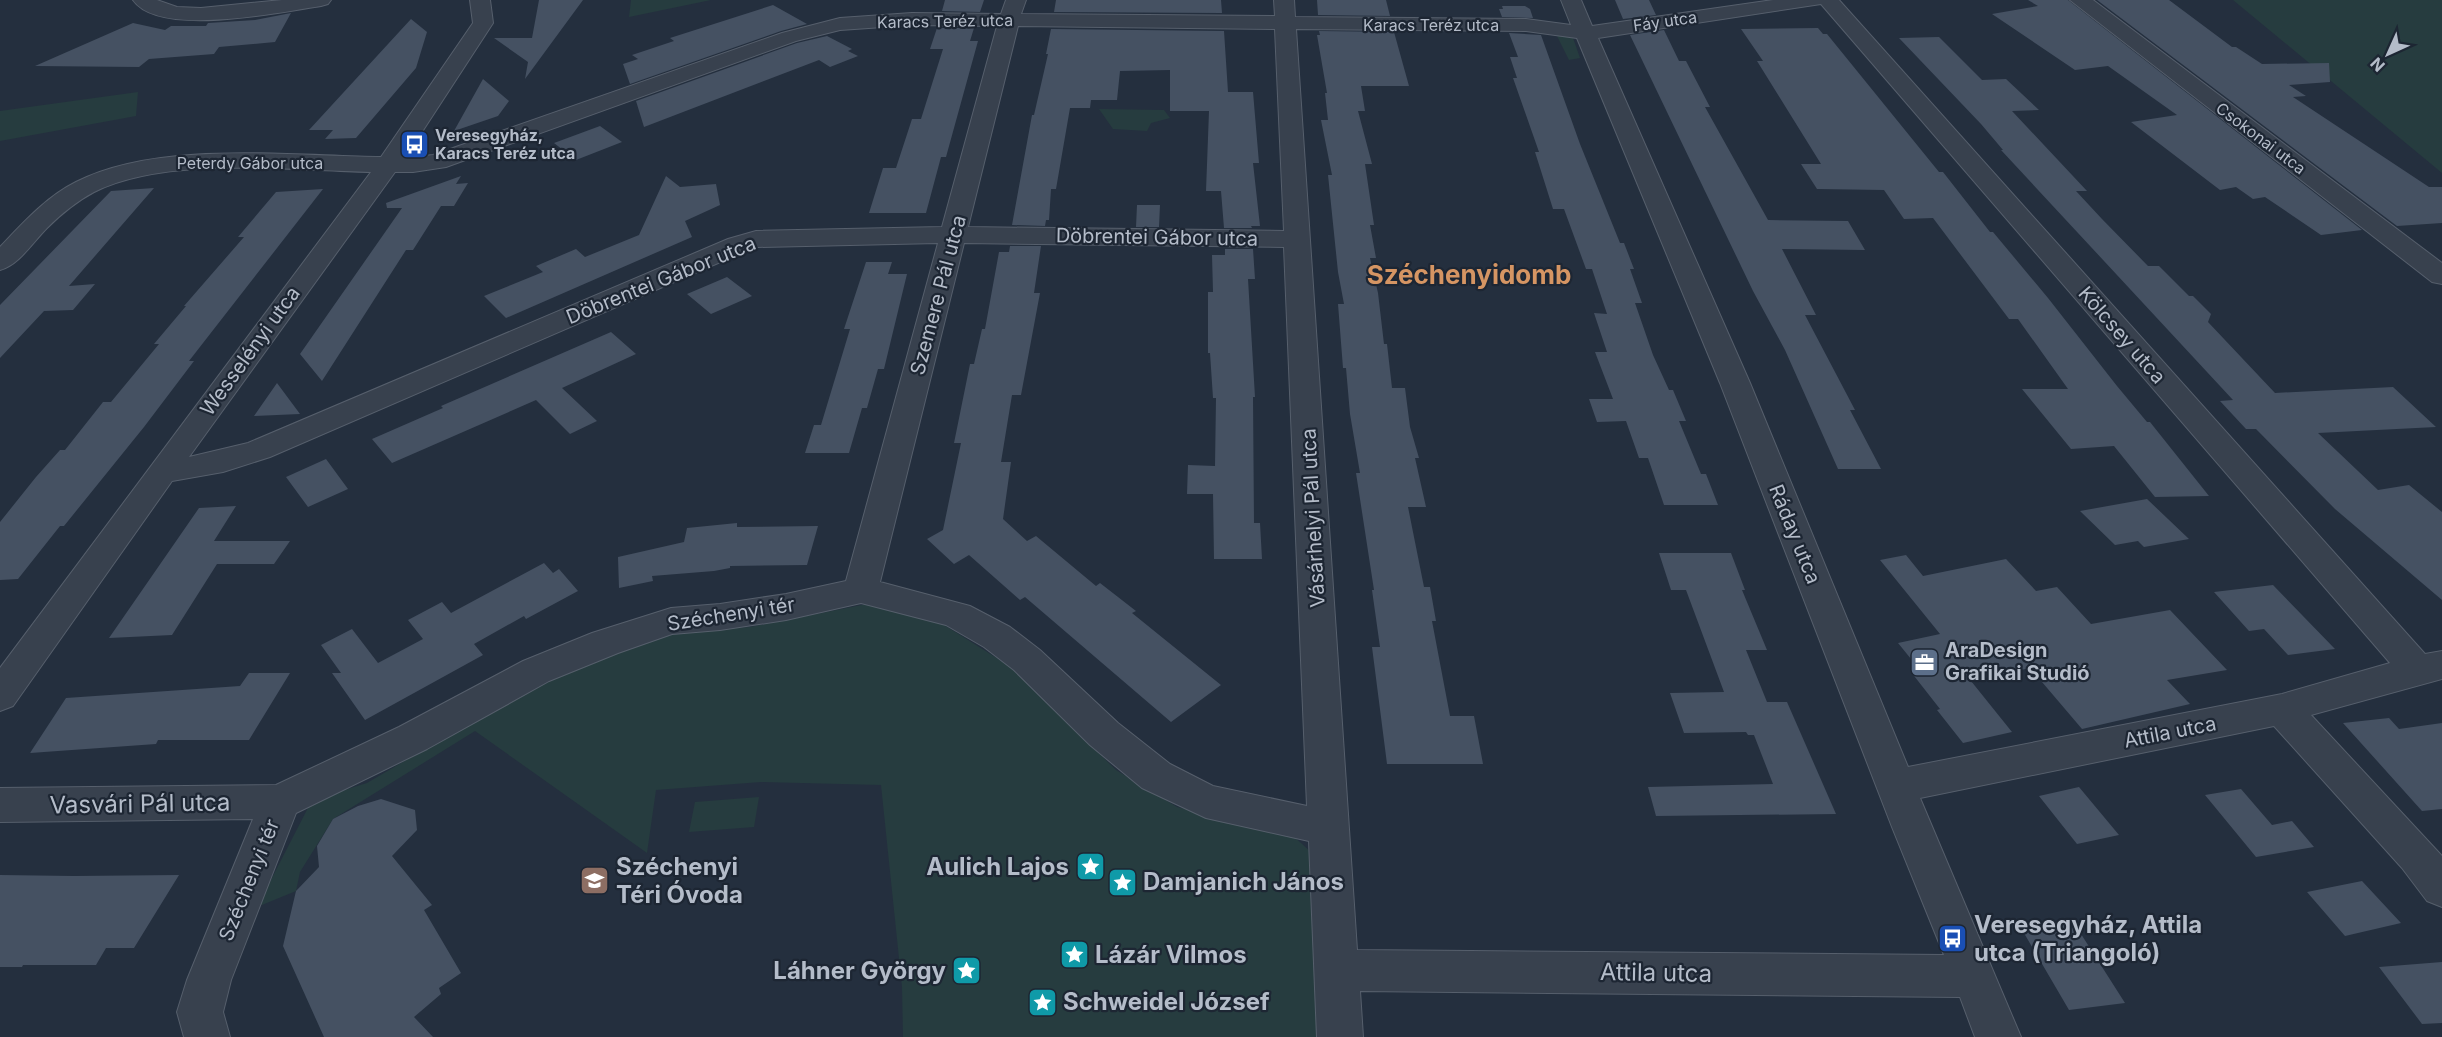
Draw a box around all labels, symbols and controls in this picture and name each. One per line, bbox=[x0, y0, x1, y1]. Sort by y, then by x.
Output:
street label: Fáy utca bbox=[1632, 7, 1698, 35]
street label: Karacs Teréz utca bbox=[877, 10, 1013, 32]
street label: Karacs Teréz utca bbox=[1363, 15, 1499, 35]
north arrow bbox=[2358, 24, 2418, 84]
text: N bbox=[2366, 53, 2389, 76]
street label: Csokonai utca bbox=[2212, 98, 2310, 178]
place label: Veresegyház, Karacs Teréz utca bbox=[435, 125, 575, 163]
bus stop icon: Veresegyház, Karacs Teréz utca bbox=[398, 128, 430, 160]
street label: Peterdy Gábor utca bbox=[177, 153, 323, 173]
street label: Szemere Pál utca bbox=[905, 212, 971, 378]
street label: Döbrentei Gábor utca bbox=[1056, 223, 1258, 251]
street label: Döbrentei Gábor utca bbox=[563, 231, 759, 329]
district label: Széchenyidomb bbox=[1367, 259, 1571, 290]
street label: Wesselényi utca bbox=[195, 282, 305, 420]
street label: Kölcsey utca bbox=[2073, 282, 2171, 388]
street label: Vásárhelyi Pál utca bbox=[1296, 428, 1330, 608]
street label: Ráday utca bbox=[1764, 481, 1826, 587]
street label: Széchenyi tér bbox=[665, 592, 797, 636]
place label: AraDesign Grafikai Studió bbox=[1945, 638, 2090, 685]
office icon: AraDesign Grafikai Studió bbox=[1908, 646, 1940, 678]
street label: Attila utca bbox=[2122, 711, 2218, 753]
street label: Vasvári Pál utca bbox=[49, 787, 231, 820]
street label: Széchenyi tér bbox=[214, 815, 284, 944]
place icon: Aulich Lajos bbox=[1074, 851, 1106, 883]
place label: Széchenyi Téri Óvoda bbox=[616, 852, 743, 909]
place label: Aulich Lajos bbox=[926, 852, 1069, 881]
school or university icon: Széchenyi Téri Óvoda bbox=[579, 865, 611, 897]
place icon: Damjanich János bbox=[1106, 866, 1138, 898]
place label: Damjanich János bbox=[1143, 867, 1344, 896]
place label: Veresegyház, Attila utca (Triangoló) bbox=[1974, 910, 2202, 967]
bus stop icon: Veresegyház, Attila utca (Triangoló) bbox=[1937, 923, 1969, 955]
place icon: Lázár Vilmos bbox=[1058, 939, 1090, 971]
place label: Lázár Vilmos bbox=[1095, 940, 1247, 969]
place icon: Láhner György bbox=[951, 955, 983, 987]
place label: Láhner György bbox=[773, 956, 947, 985]
street label: Attila utca bbox=[1600, 957, 1712, 988]
place icon: Schweidel József bbox=[1026, 986, 1058, 1018]
place label: Schweidel József bbox=[1063, 987, 1270, 1016]

